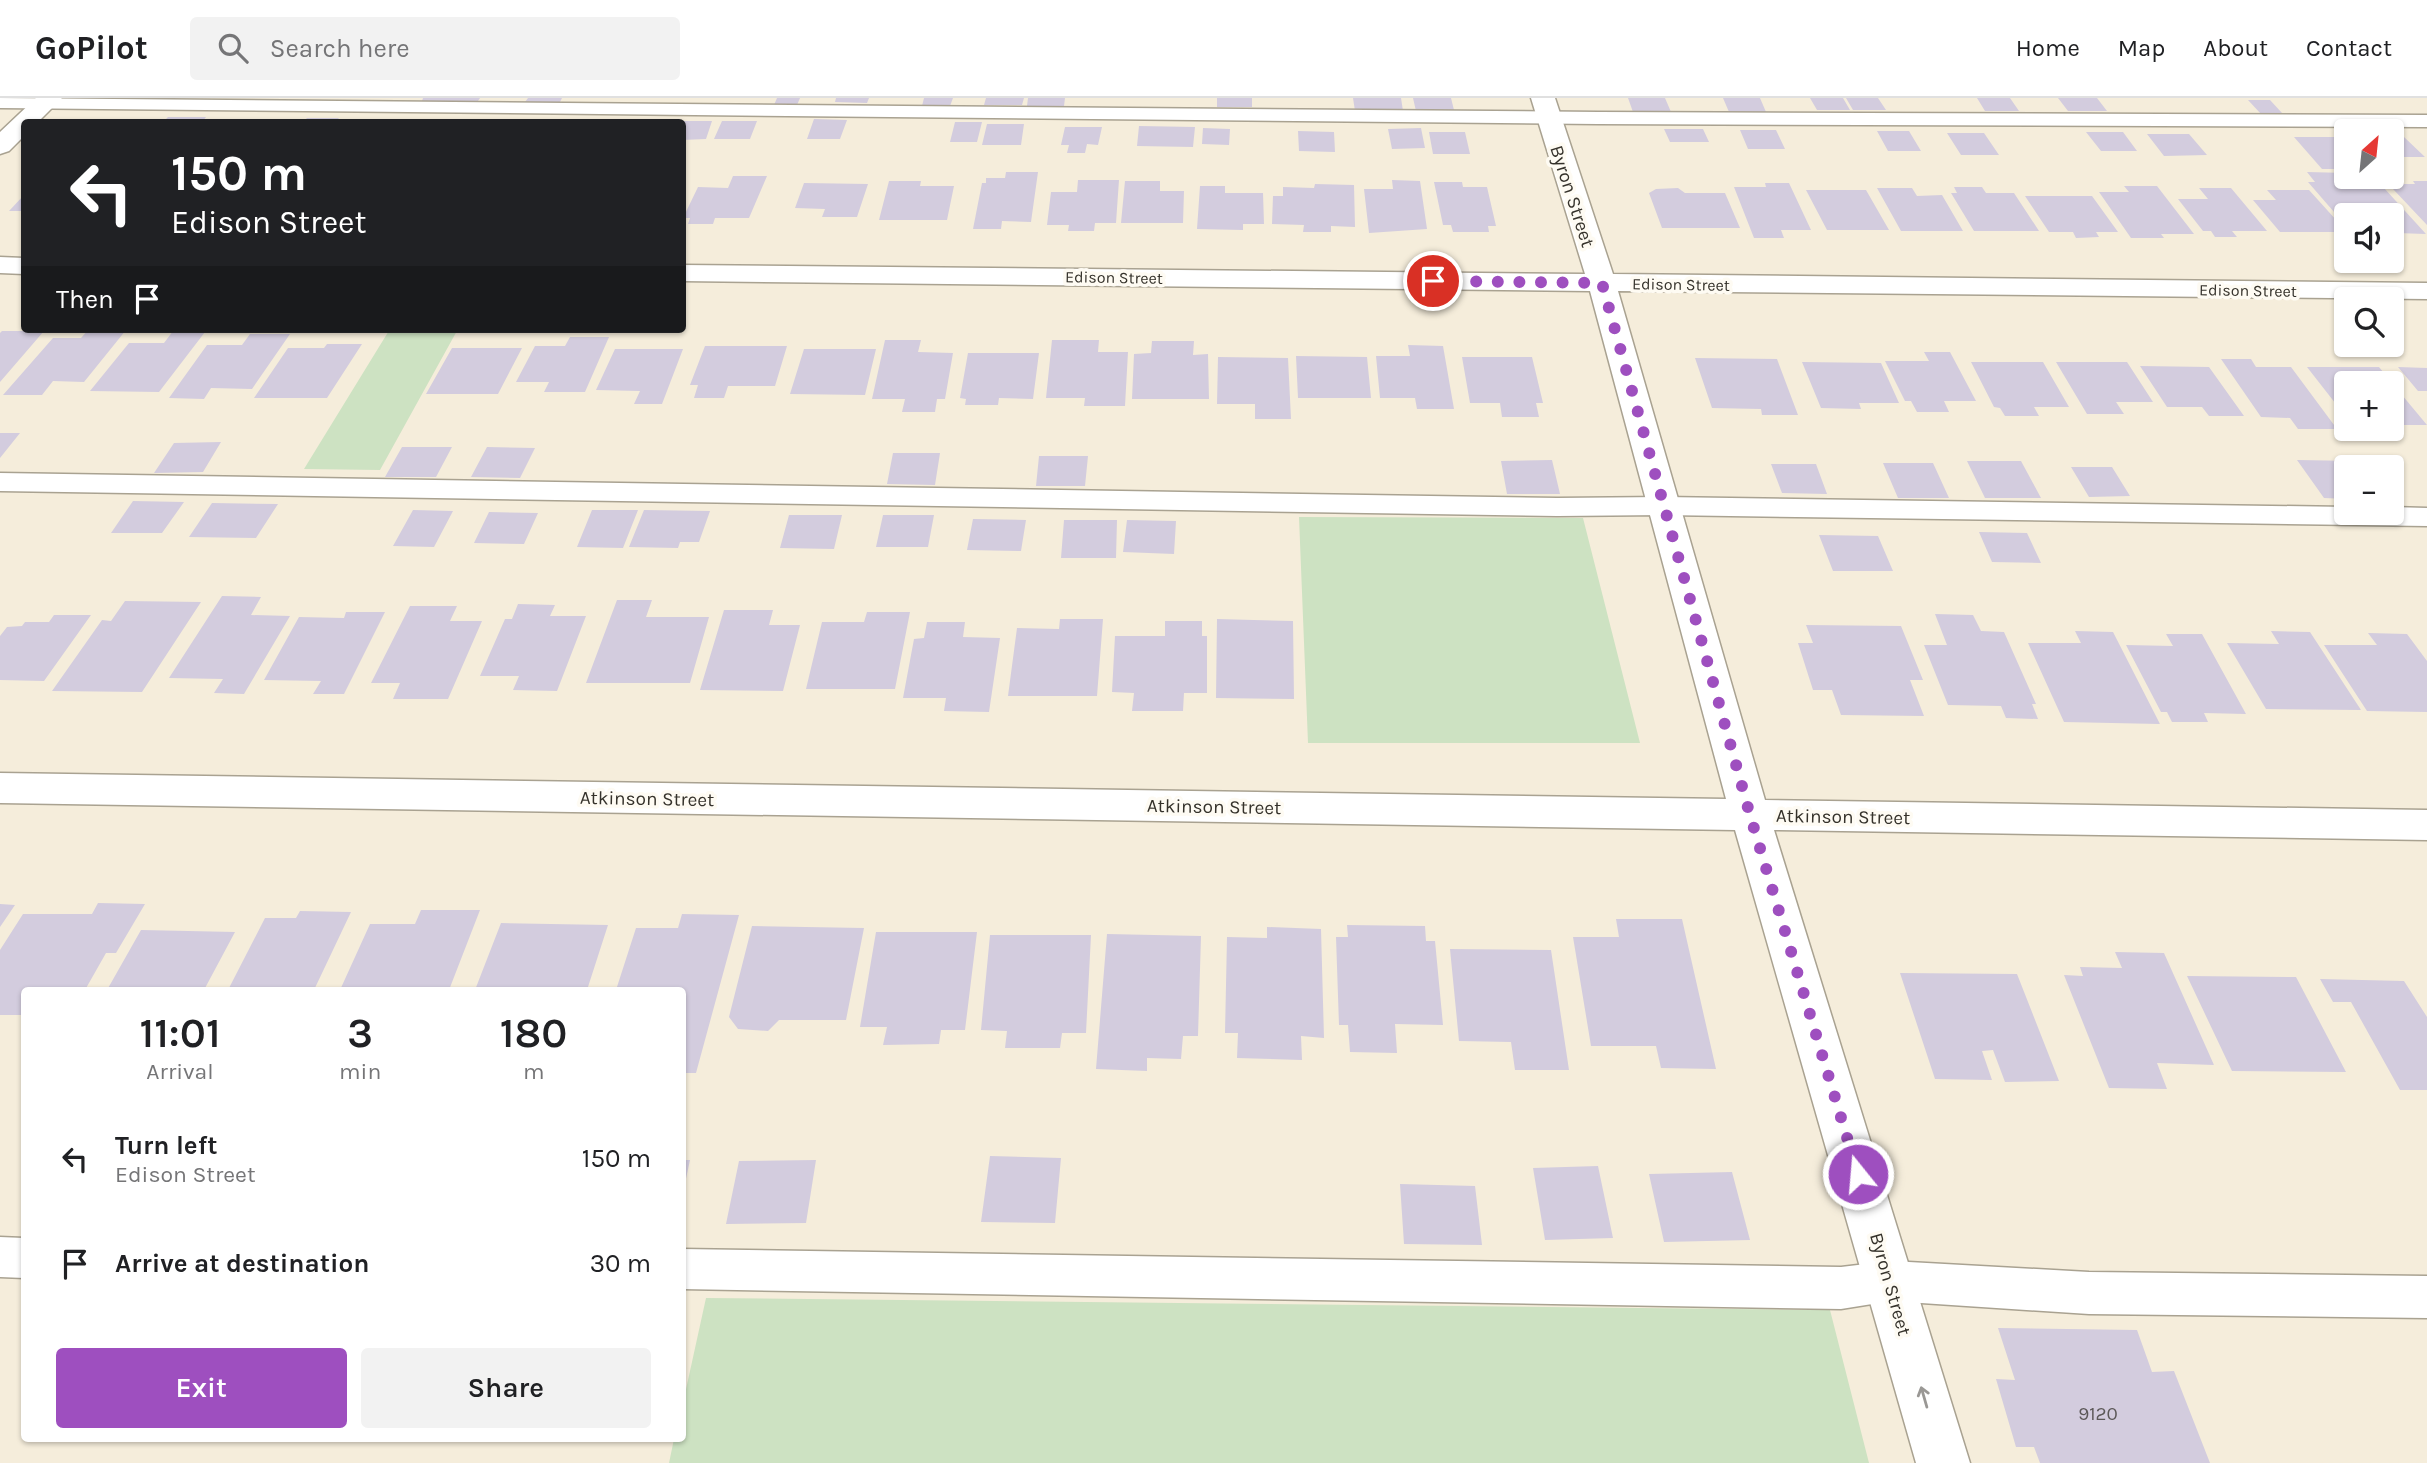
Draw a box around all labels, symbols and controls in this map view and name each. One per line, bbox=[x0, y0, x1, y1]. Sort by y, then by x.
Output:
search box bbox=[190, 17, 680, 80]
text: GoPilot bbox=[35, 29, 148, 67]
icon: search bbox=[214, 29, 252, 67]
text: Search here bbox=[270, 33, 410, 64]
text: Home bbox=[2016, 34, 2080, 62]
text: Map bbox=[2118, 34, 2165, 62]
text: About bbox=[2203, 34, 2268, 62]
text: Contact bbox=[2306, 34, 2392, 62]
north arrow bbox=[2334, 119, 2404, 189]
map controls bbox=[2334, 119, 2404, 525]
street label: Byron Street bbox=[1545, 142, 1599, 250]
text: 150 m bbox=[171, 145, 307, 202]
icon: left bbox=[56, 147, 147, 238]
button: sound bbox=[2334, 203, 2404, 273]
text: Edison Street bbox=[171, 204, 367, 241]
pin bbox=[1403, 251, 1463, 311]
icon: arrive bbox=[1414, 262, 1452, 300]
street label: Edison Street bbox=[1065, 267, 1163, 288]
street label: Edison Street bbox=[1632, 274, 1730, 295]
icon: arrive bbox=[128, 280, 166, 318]
street label: Edison Street bbox=[2199, 280, 2297, 301]
text: Then bbox=[56, 284, 114, 315]
button: search bbox=[2334, 287, 2404, 357]
button: + bbox=[2334, 371, 2404, 441]
button: − bbox=[2334, 455, 2404, 525]
street label: Atkinson Street bbox=[580, 787, 714, 811]
street label: Atkinson Street bbox=[1147, 795, 1281, 819]
street label: Atkinson Street bbox=[1776, 805, 1910, 829]
text: 11:01 bbox=[140, 1008, 221, 1058]
text: 3 bbox=[347, 1008, 373, 1058]
text: 180 bbox=[500, 1008, 567, 1058]
text: Arrival bbox=[146, 1058, 214, 1085]
text: min bbox=[339, 1058, 381, 1085]
text: m bbox=[523, 1058, 544, 1085]
text: Turn left bbox=[115, 1130, 217, 1161]
position arrow bbox=[1821, 1137, 1895, 1211]
icon: left bbox=[56, 1140, 94, 1178]
text: 150 m bbox=[582, 1143, 651, 1174]
text: Edison Street bbox=[115, 1161, 256, 1188]
street label: Byron Street bbox=[1865, 1230, 1915, 1338]
icon: arrive bbox=[56, 1245, 94, 1283]
text: Arrive at destination bbox=[115, 1248, 369, 1279]
text: 30 m bbox=[590, 1248, 651, 1279]
button: Exit bbox=[56, 1348, 347, 1428]
button: Share bbox=[361, 1348, 651, 1428]
one-way arrow bbox=[1917, 1387, 1930, 1409]
house number: 9120 bbox=[2078, 1403, 2118, 1425]

